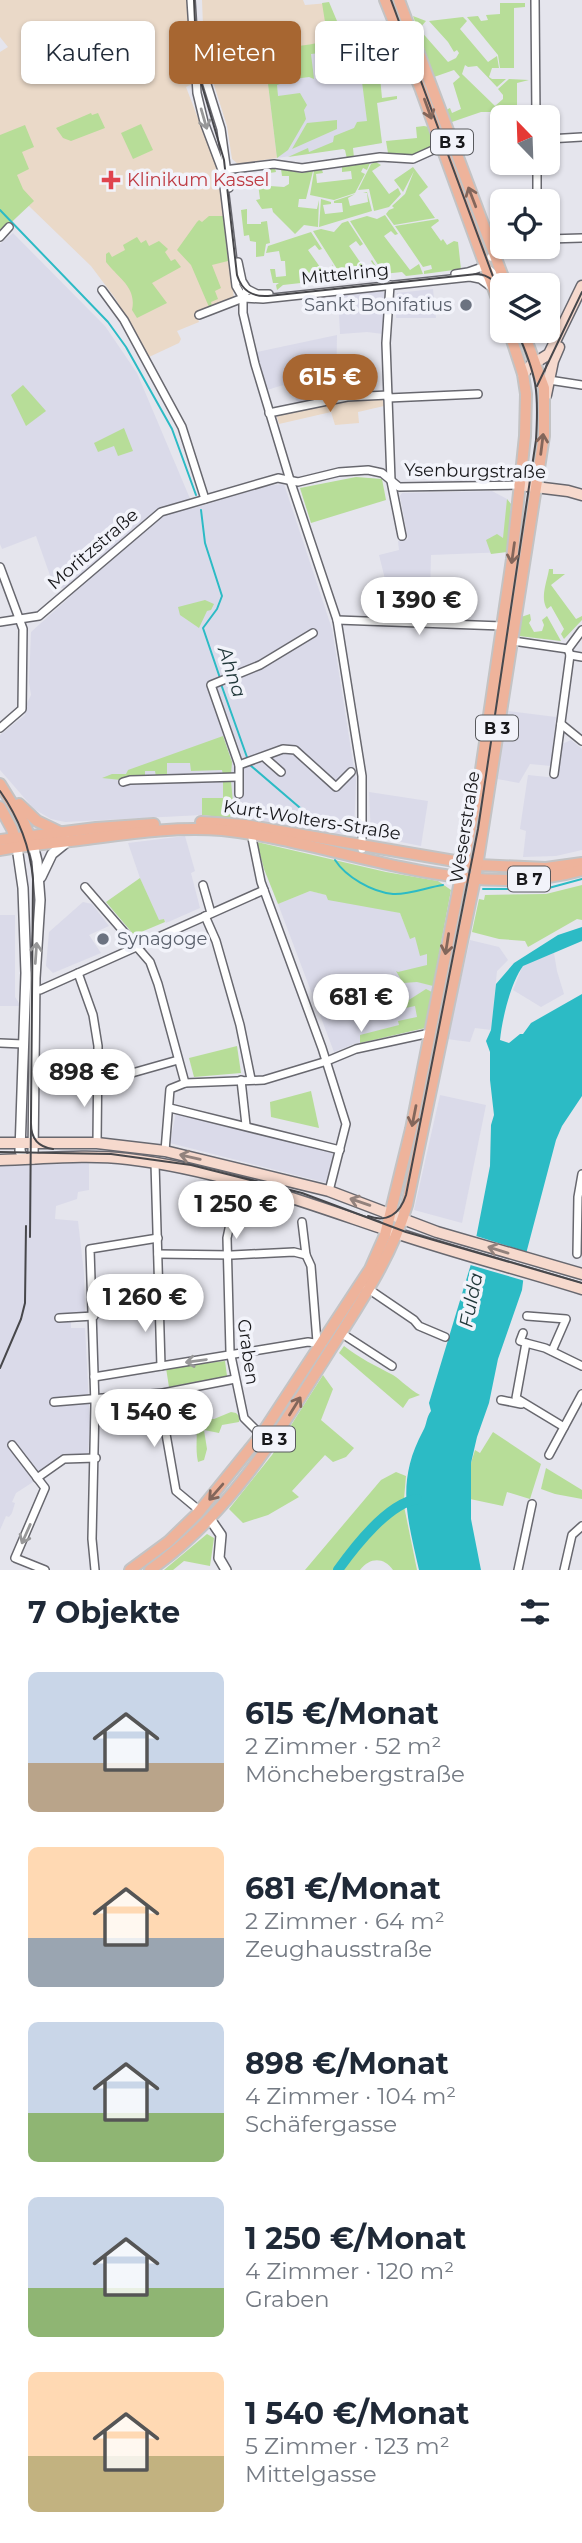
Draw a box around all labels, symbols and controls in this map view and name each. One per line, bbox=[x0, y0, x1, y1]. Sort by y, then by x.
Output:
chip: Kaufen bbox=[21, 21, 155, 84]
chip: Mieten bbox=[169, 21, 301, 84]
chip: Filter bbox=[315, 21, 424, 84]
one-way arrow bbox=[423, 98, 435, 120]
north arrow bbox=[490, 105, 560, 175]
map controls bbox=[490, 105, 560, 343]
one-way arrow bbox=[198, 107, 211, 129]
road number: B 3 bbox=[431, 130, 473, 154]
place label: Klinikum Kassel bbox=[127, 169, 269, 191]
marker: Klinikum Kassel bbox=[101, 170, 121, 190]
one-way arrow bbox=[465, 186, 477, 208]
button: locate bbox=[490, 189, 560, 259]
street label: Mittelring bbox=[300, 258, 390, 290]
button: layers bbox=[490, 273, 560, 343]
place label: Sankt Bonifatius bbox=[304, 294, 452, 316]
marker: Sankt Bonifatius bbox=[458, 297, 474, 313]
pin: 615 € bbox=[281, 354, 379, 414]
text: 615 € bbox=[299, 363, 361, 391]
one-way arrow bbox=[536, 434, 549, 456]
street label: Ysenburgstraße bbox=[404, 459, 546, 483]
street label: Moritzstraße bbox=[43, 504, 143, 594]
one-way arrow bbox=[506, 541, 519, 564]
pin: 1 390 € bbox=[354, 578, 484, 637]
text: 1 390 € bbox=[377, 586, 461, 614]
water label: Ahna bbox=[213, 643, 251, 700]
road number: B 3 bbox=[476, 716, 518, 740]
street label: Weserstraße bbox=[445, 769, 485, 884]
street label: Kurt-Wolters-Straße bbox=[222, 795, 402, 845]
road number: B 7 bbox=[508, 866, 550, 892]
place label: Synagoge bbox=[117, 928, 208, 950]
marker: Synagoge bbox=[95, 931, 111, 947]
one-way arrow bbox=[440, 932, 453, 954]
one-way arrow bbox=[30, 942, 43, 965]
pin: 681 € bbox=[312, 974, 410, 1034]
text: 681 € bbox=[329, 983, 393, 1011]
pin: 898 € bbox=[35, 1050, 133, 1109]
text: 898 € bbox=[49, 1058, 119, 1086]
one-way arrow bbox=[406, 1104, 420, 1127]
one-way arrow bbox=[179, 1150, 202, 1163]
pin: 1 250 € bbox=[171, 1182, 301, 1241]
text: 1 250 € bbox=[194, 1190, 278, 1218]
one-way arrow bbox=[349, 1194, 371, 1207]
one-way arrow bbox=[488, 1242, 510, 1255]
water label: Fulda bbox=[454, 1271, 488, 1329]
pin: 1 260 € bbox=[80, 1274, 210, 1334]
text: 1 260 € bbox=[103, 1283, 187, 1311]
street label: Graben bbox=[232, 1318, 264, 1386]
one-way arrow bbox=[185, 1355, 208, 1368]
pin: 1 540 € bbox=[89, 1390, 219, 1449]
one-way arrow bbox=[288, 1397, 303, 1416]
text: 1 540 € bbox=[111, 1398, 197, 1426]
road number: B 3 bbox=[253, 1427, 295, 1452]
one-way arrow bbox=[208, 1483, 224, 1501]
one-way arrow bbox=[18, 1522, 31, 1544]
icon: filters bbox=[516, 1593, 554, 1631]
text: 7 Objekte bbox=[28, 1594, 180, 1631]
text: 615 €/Monat bbox=[245, 1695, 439, 1732]
icon: home bbox=[84, 1700, 168, 1784]
text: 2 Zimmer · 52 m² bbox=[245, 1732, 441, 1760]
text: Mönchebergstraße bbox=[245, 1760, 465, 1788]
text: 681 €/Monat bbox=[245, 1870, 441, 1907]
icon: home bbox=[84, 1875, 168, 1959]
text: 2 Zimmer · 64 m² bbox=[245, 1907, 445, 1935]
text: Zeughausstraße bbox=[245, 1935, 432, 1963]
text: 898 €/Monat bbox=[245, 2045, 449, 2082]
icon: home bbox=[84, 2050, 168, 2134]
text: 4 Zimmer · 104 m² bbox=[245, 2082, 456, 2110]
text: Schäfergasse bbox=[245, 2110, 397, 2138]
text: 1 250 €/Monat bbox=[245, 2220, 466, 2257]
icon: home bbox=[84, 2225, 168, 2309]
text: 4 Zimmer · 120 m² bbox=[245, 2257, 454, 2285]
text: Graben bbox=[245, 2285, 330, 2313]
text: 1 540 €/Monat bbox=[245, 2395, 469, 2432]
icon: home bbox=[84, 2400, 168, 2484]
text: 5 Zimmer · 123 m² bbox=[245, 2432, 450, 2460]
text: Mittelgasse bbox=[245, 2460, 377, 2488]

